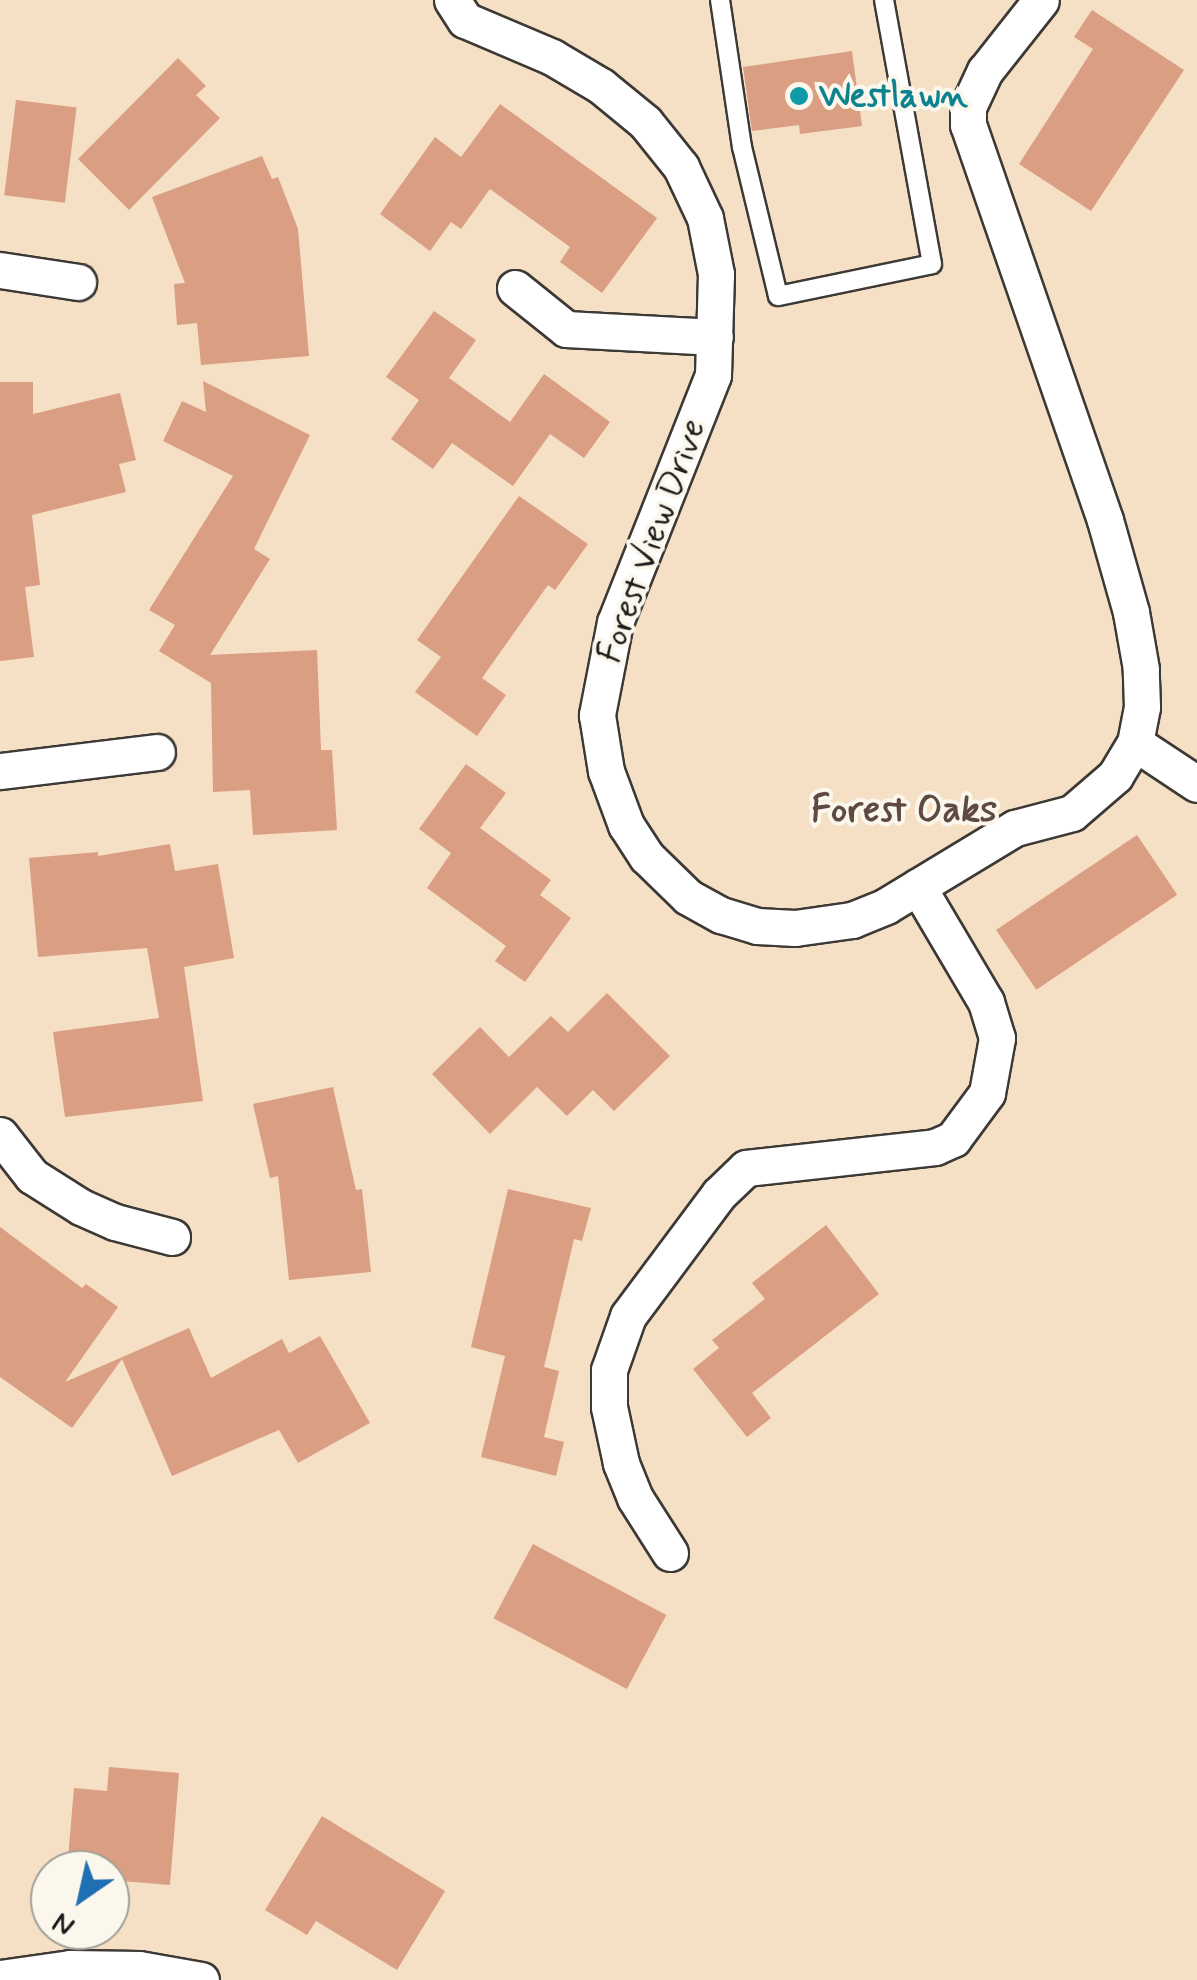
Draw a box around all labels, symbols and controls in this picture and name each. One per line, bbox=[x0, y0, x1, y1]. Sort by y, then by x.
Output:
place label: Westlawn bbox=[819, 75, 968, 117]
marker: Westlawn bbox=[788, 85, 810, 107]
street label: Forest View Drive bbox=[589, 415, 715, 667]
district label: Forest Oaks bbox=[811, 788, 997, 834]
north arrow bbox=[30, 1850, 130, 1950]
text: N bbox=[46, 1903, 82, 1944]

